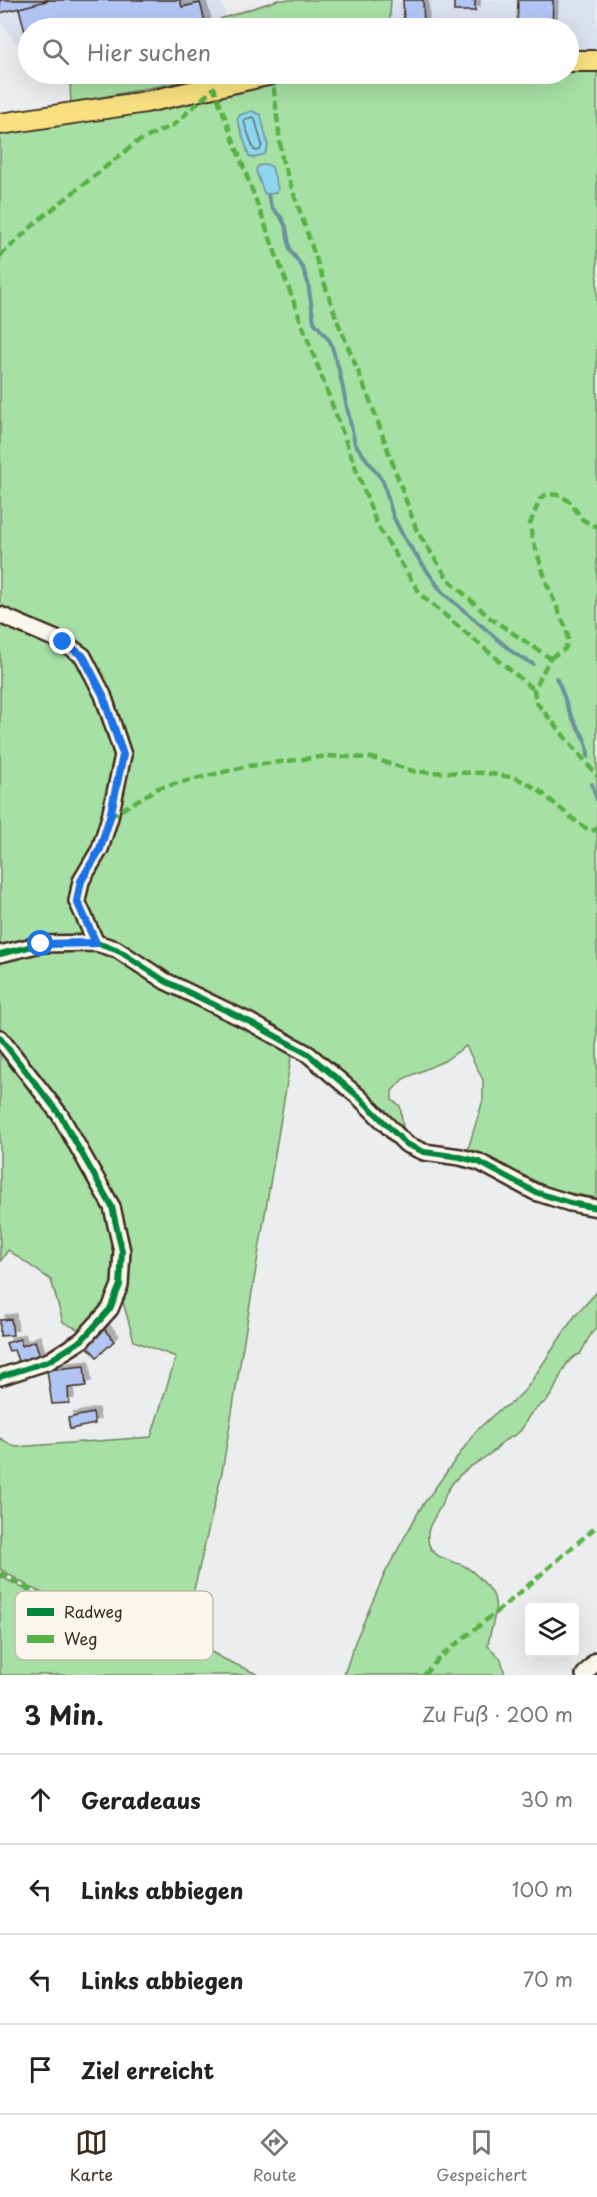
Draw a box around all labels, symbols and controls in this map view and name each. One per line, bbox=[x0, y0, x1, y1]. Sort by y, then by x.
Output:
search box bbox=[18, 18, 579, 84]
icon: search bbox=[39, 35, 72, 68]
text: Hier suchen bbox=[87, 35, 211, 68]
route end bbox=[49, 628, 75, 654]
route start bbox=[27, 930, 53, 956]
legend bbox=[15, 1591, 213, 1660]
text: Radweg bbox=[64, 1599, 123, 1623]
map controls bbox=[525, 1603, 579, 1657]
button: layers bbox=[525, 1603, 579, 1657]
text: Weg bbox=[64, 1626, 97, 1650]
text: 3 Min. bbox=[24, 1695, 104, 1734]
text: Zu Fuß · 200 m bbox=[422, 1699, 573, 1729]
icon: ahead bbox=[24, 1783, 57, 1816]
text: Geradeaus bbox=[81, 1783, 201, 1816]
text: 30 m bbox=[520, 1784, 573, 1814]
icon: left bbox=[24, 1873, 57, 1906]
text: Links abbiegen bbox=[81, 1873, 243, 1906]
text: 100 m bbox=[512, 1874, 573, 1904]
icon: left bbox=[24, 1963, 57, 1996]
text: Links abbiegen bbox=[81, 1963, 243, 1996]
text: 70 m bbox=[523, 1964, 573, 1994]
icon: arrive bbox=[24, 2053, 57, 2086]
text: Ziel erreicht bbox=[81, 2053, 214, 2086]
tab: Karte bbox=[70, 2126, 113, 2186]
tab: Route bbox=[253, 2126, 297, 2186]
tab: Gespeichert bbox=[436, 2126, 527, 2186]

